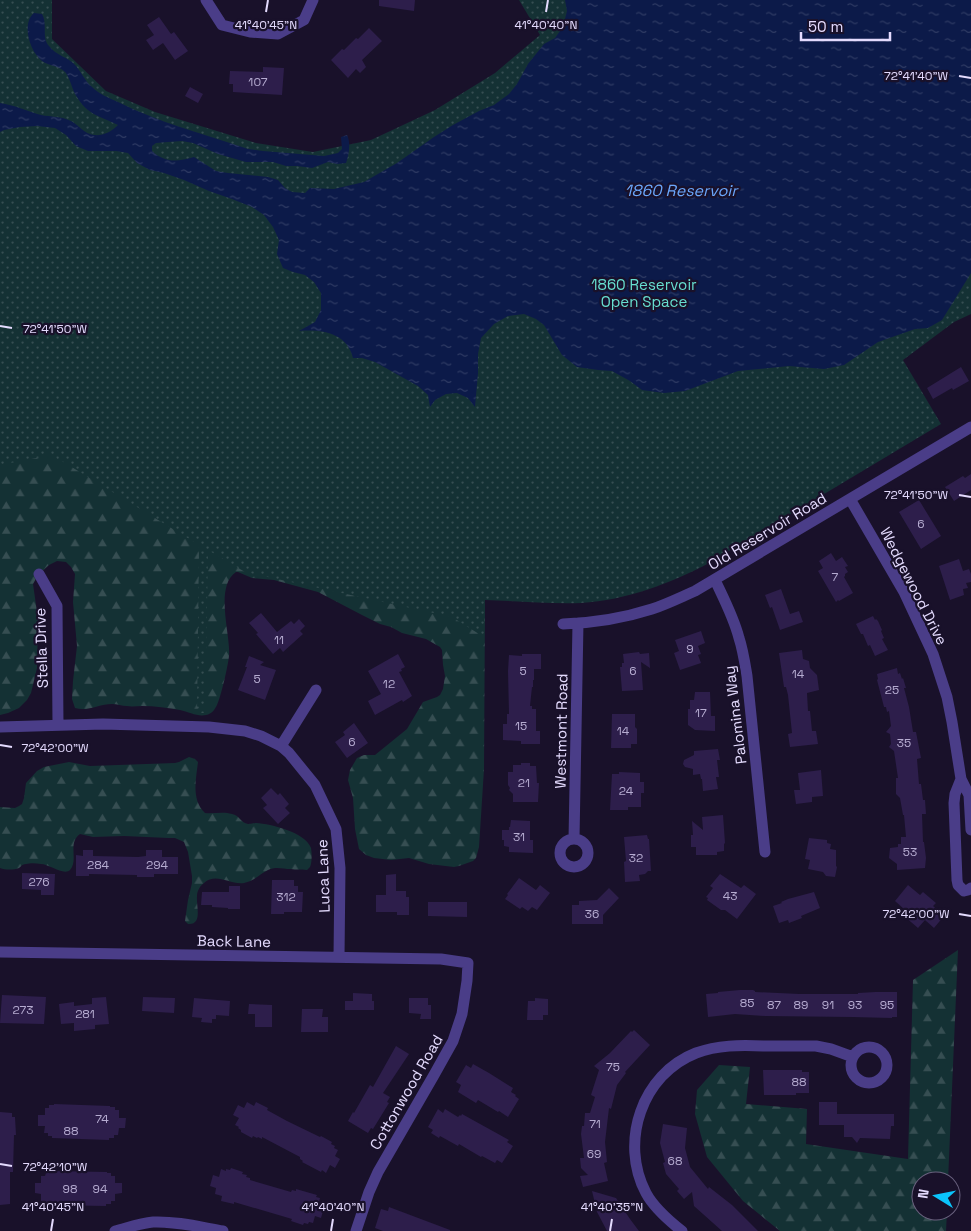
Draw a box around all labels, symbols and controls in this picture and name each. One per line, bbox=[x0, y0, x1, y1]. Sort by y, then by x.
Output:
scale bar bbox=[801, 10, 890, 42]
text: 41°40'45"N bbox=[235, 17, 297, 33]
text: 41°40'40"N bbox=[515, 17, 577, 33]
text: 50 m bbox=[808, 17, 843, 36]
text: 72°41'40"W bbox=[884, 68, 948, 84]
house number: 107 bbox=[248, 74, 268, 90]
water label: 1860 Reservoir bbox=[625, 180, 739, 201]
park label: 1860 Reservoir Open Space bbox=[591, 275, 697, 311]
text: 72°41'50"W bbox=[23, 321, 88, 337]
text: 72°41'50"W bbox=[884, 487, 949, 503]
street label: Old Reservoir Road bbox=[704, 488, 830, 574]
house number: 6 bbox=[917, 516, 925, 532]
street label: Wedgewood Drive bbox=[876, 524, 952, 648]
house number: 7 bbox=[832, 569, 839, 585]
street label: Stella Drive bbox=[30, 607, 52, 689]
house number: 11 bbox=[274, 632, 284, 648]
house number: 9 bbox=[686, 641, 694, 657]
house number: 5 bbox=[519, 663, 527, 679]
house number: 6 bbox=[629, 663, 637, 679]
street label: Palomina Way bbox=[720, 665, 750, 765]
house number: 14 bbox=[792, 666, 805, 682]
house number: 5 bbox=[253, 671, 261, 687]
street label: Westmont Road bbox=[550, 673, 572, 789]
house number: 12 bbox=[383, 676, 395, 692]
house number: 25 bbox=[885, 682, 899, 698]
house number: 17 bbox=[695, 705, 707, 721]
house number: 15 bbox=[515, 718, 527, 734]
house number: 14 bbox=[617, 723, 630, 739]
house number: 6 bbox=[348, 734, 356, 750]
house number: 35 bbox=[897, 735, 911, 751]
text: 72°42'00"W bbox=[21, 740, 89, 756]
house number: 21 bbox=[518, 775, 530, 791]
house number: 24 bbox=[619, 783, 634, 799]
house number: 31 bbox=[513, 829, 525, 845]
street label: Luca Lane bbox=[312, 839, 334, 913]
house number: 53 bbox=[903, 844, 917, 860]
house number: 32 bbox=[629, 850, 643, 866]
house number: 284 bbox=[87, 857, 110, 873]
house number: 294 bbox=[146, 857, 169, 873]
house number: 276 bbox=[28, 874, 50, 890]
house number: 43 bbox=[723, 888, 737, 904]
house number: 312 bbox=[276, 889, 296, 905]
house number: 36 bbox=[585, 906, 599, 922]
text: 72°42'00"W bbox=[882, 906, 950, 922]
street label: Back Lane bbox=[197, 931, 271, 951]
house number: 85 bbox=[740, 995, 754, 1011]
house number: 87 bbox=[767, 997, 781, 1013]
house number: 89 bbox=[794, 997, 808, 1013]
house number: 91 bbox=[822, 997, 834, 1013]
house number: 93 bbox=[848, 997, 862, 1013]
house number: 95 bbox=[880, 997, 894, 1013]
house number: 273 bbox=[12, 1002, 34, 1018]
house number: 281 bbox=[75, 1006, 95, 1022]
street label: Cottonwood Road bbox=[365, 1031, 447, 1153]
house number: 75 bbox=[606, 1059, 620, 1075]
house number: 88 bbox=[792, 1074, 806, 1090]
house number: 74 bbox=[95, 1111, 109, 1127]
house number: 71 bbox=[589, 1116, 601, 1132]
house number: 88 bbox=[64, 1123, 78, 1139]
house number: 69 bbox=[587, 1146, 601, 1162]
house number: 68 bbox=[668, 1153, 682, 1169]
text: 72°42'10"W bbox=[23, 1159, 88, 1175]
north arrow bbox=[911, 1171, 961, 1221]
house number: 98 bbox=[63, 1181, 77, 1197]
house number: 94 bbox=[93, 1181, 108, 1197]
text: N bbox=[914, 1188, 933, 1200]
text: 41°40'45"N bbox=[22, 1199, 84, 1215]
text: 41°40'40"N bbox=[302, 1199, 364, 1215]
text: 41°40'35"N bbox=[581, 1199, 643, 1215]

